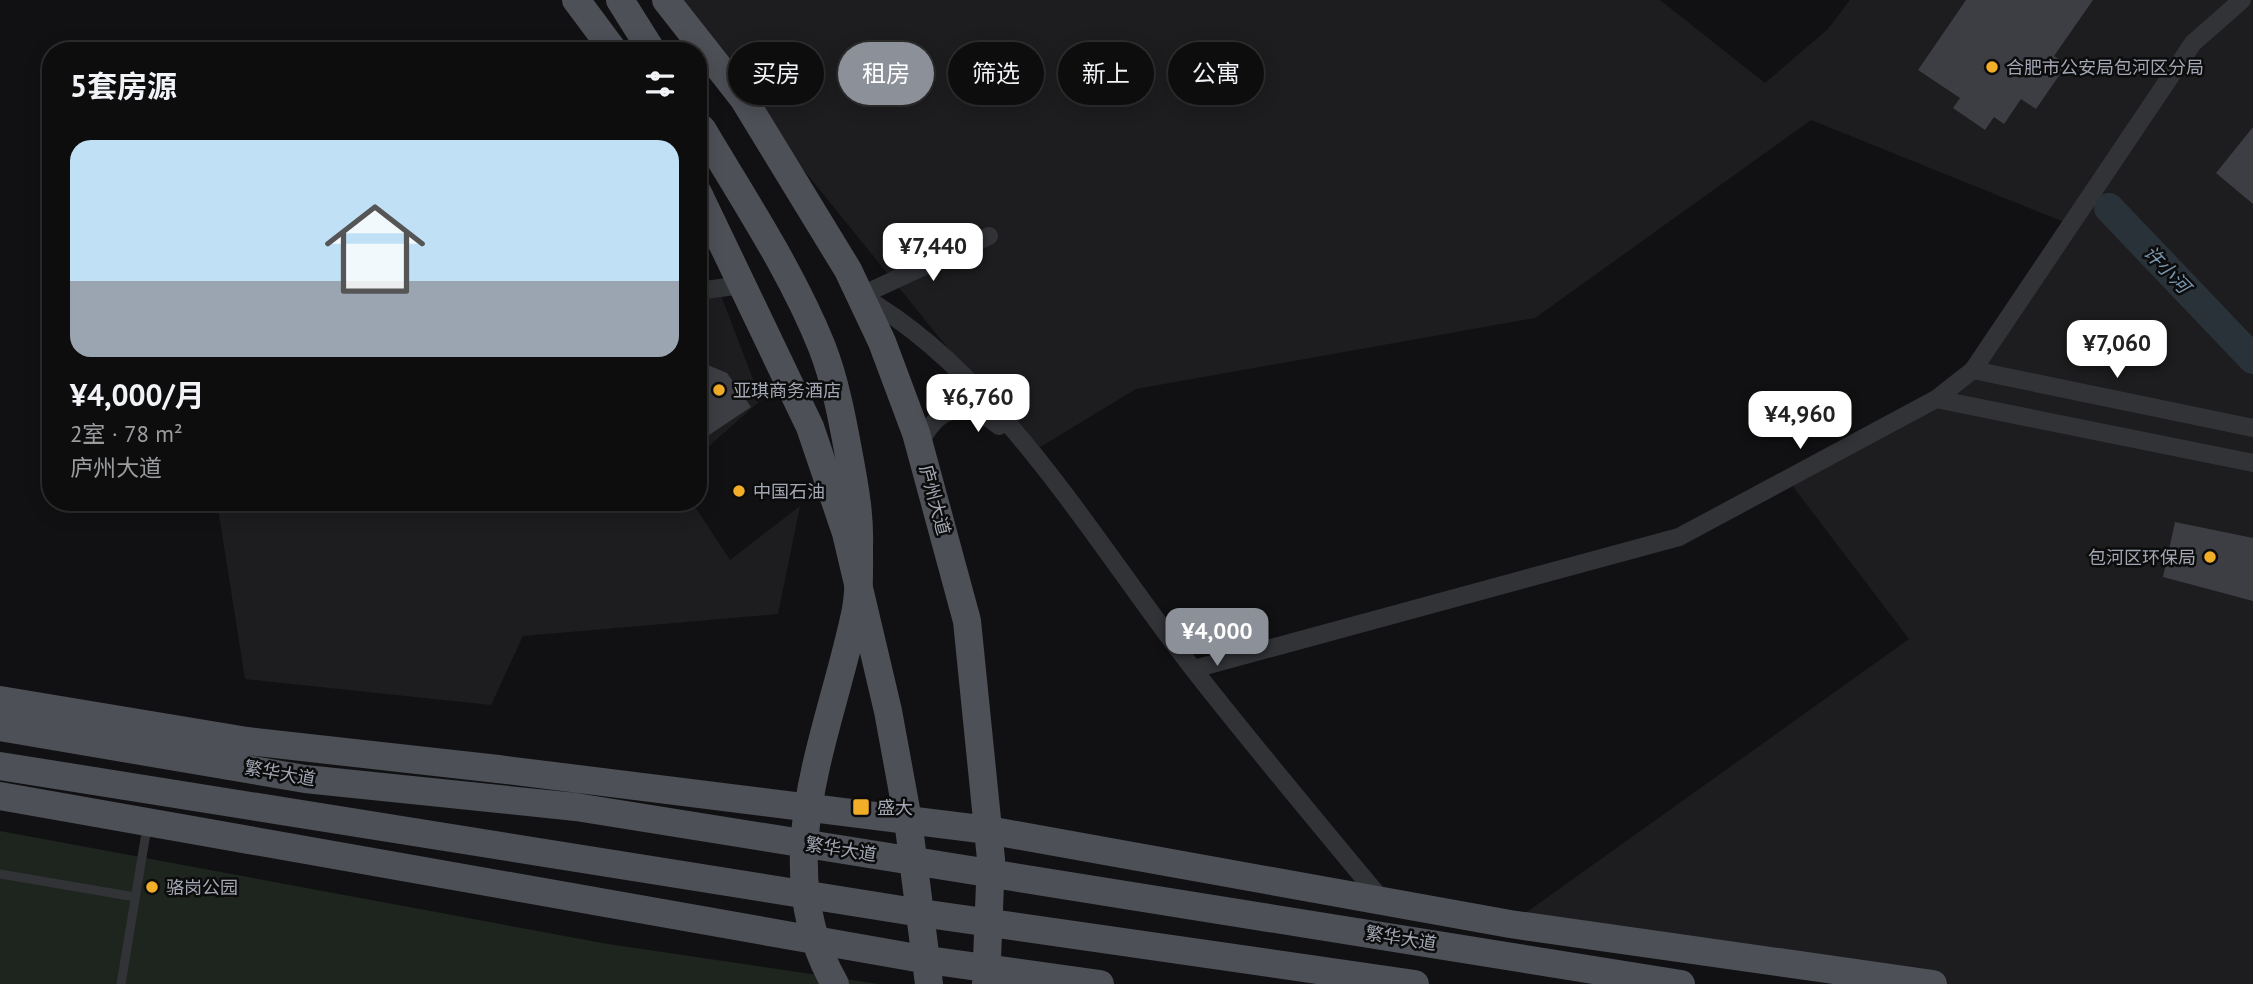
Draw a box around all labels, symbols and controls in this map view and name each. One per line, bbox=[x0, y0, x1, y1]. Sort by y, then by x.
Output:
chip: 买房 bbox=[728, 42, 824, 105]
chip: 租房 bbox=[838, 42, 934, 105]
chip: 筛选 bbox=[948, 42, 1044, 105]
chip: 新上 bbox=[1058, 42, 1154, 105]
chip: 公寓 bbox=[1168, 42, 1264, 105]
place label: 合肥市公安局包河区分局 bbox=[2006, 56, 2204, 79]
marker: 合肥市公安局包河区分局 bbox=[1984, 59, 2000, 75]
icon: filters bbox=[641, 65, 679, 103]
text: 5套房源 bbox=[70, 66, 177, 105]
icon: home bbox=[312, 186, 438, 312]
pin: ¥7,440 bbox=[876, 224, 990, 283]
text: ¥7,440 bbox=[899, 231, 967, 260]
water label: 许小河 bbox=[2139, 240, 2198, 301]
pin: ¥7,060 bbox=[2060, 320, 2174, 380]
text: ¥7,060 bbox=[2083, 328, 2151, 357]
pin: ¥6,760 bbox=[921, 374, 1035, 434]
text: ¥4,000/月 bbox=[70, 375, 205, 414]
place label: 亚琪商务酒店 bbox=[733, 379, 841, 402]
marker: 亚琪商务酒店 bbox=[711, 382, 727, 398]
text: ¥6,760 bbox=[942, 382, 1014, 411]
pin: ¥4,960 bbox=[1743, 392, 1857, 451]
text: ¥4,960 bbox=[1764, 399, 1836, 428]
text: 2室 · 78 m² bbox=[70, 419, 183, 448]
text: 庐州大道 bbox=[70, 453, 162, 482]
street label: 庐州大道 bbox=[915, 462, 955, 538]
place label: 中国石油 bbox=[753, 480, 825, 503]
marker: 中国石油 bbox=[731, 483, 747, 499]
place label: 包河区环保局 bbox=[2088, 546, 2196, 569]
marker: 包河区环保局 bbox=[2202, 549, 2218, 565]
pin: ¥4,000 bbox=[1160, 608, 1274, 668]
text: ¥4,000 bbox=[1181, 616, 1253, 645]
street label: 繁华大道 bbox=[243, 755, 317, 791]
place label: 盛大 bbox=[877, 796, 913, 819]
marker: 盛大 bbox=[851, 797, 871, 817]
street label: 繁华大道 bbox=[804, 832, 878, 866]
place label: 骆岗公园 bbox=[166, 876, 238, 899]
marker: 骆岗公园 bbox=[144, 879, 160, 895]
street label: 繁华大道 bbox=[1364, 921, 1438, 955]

